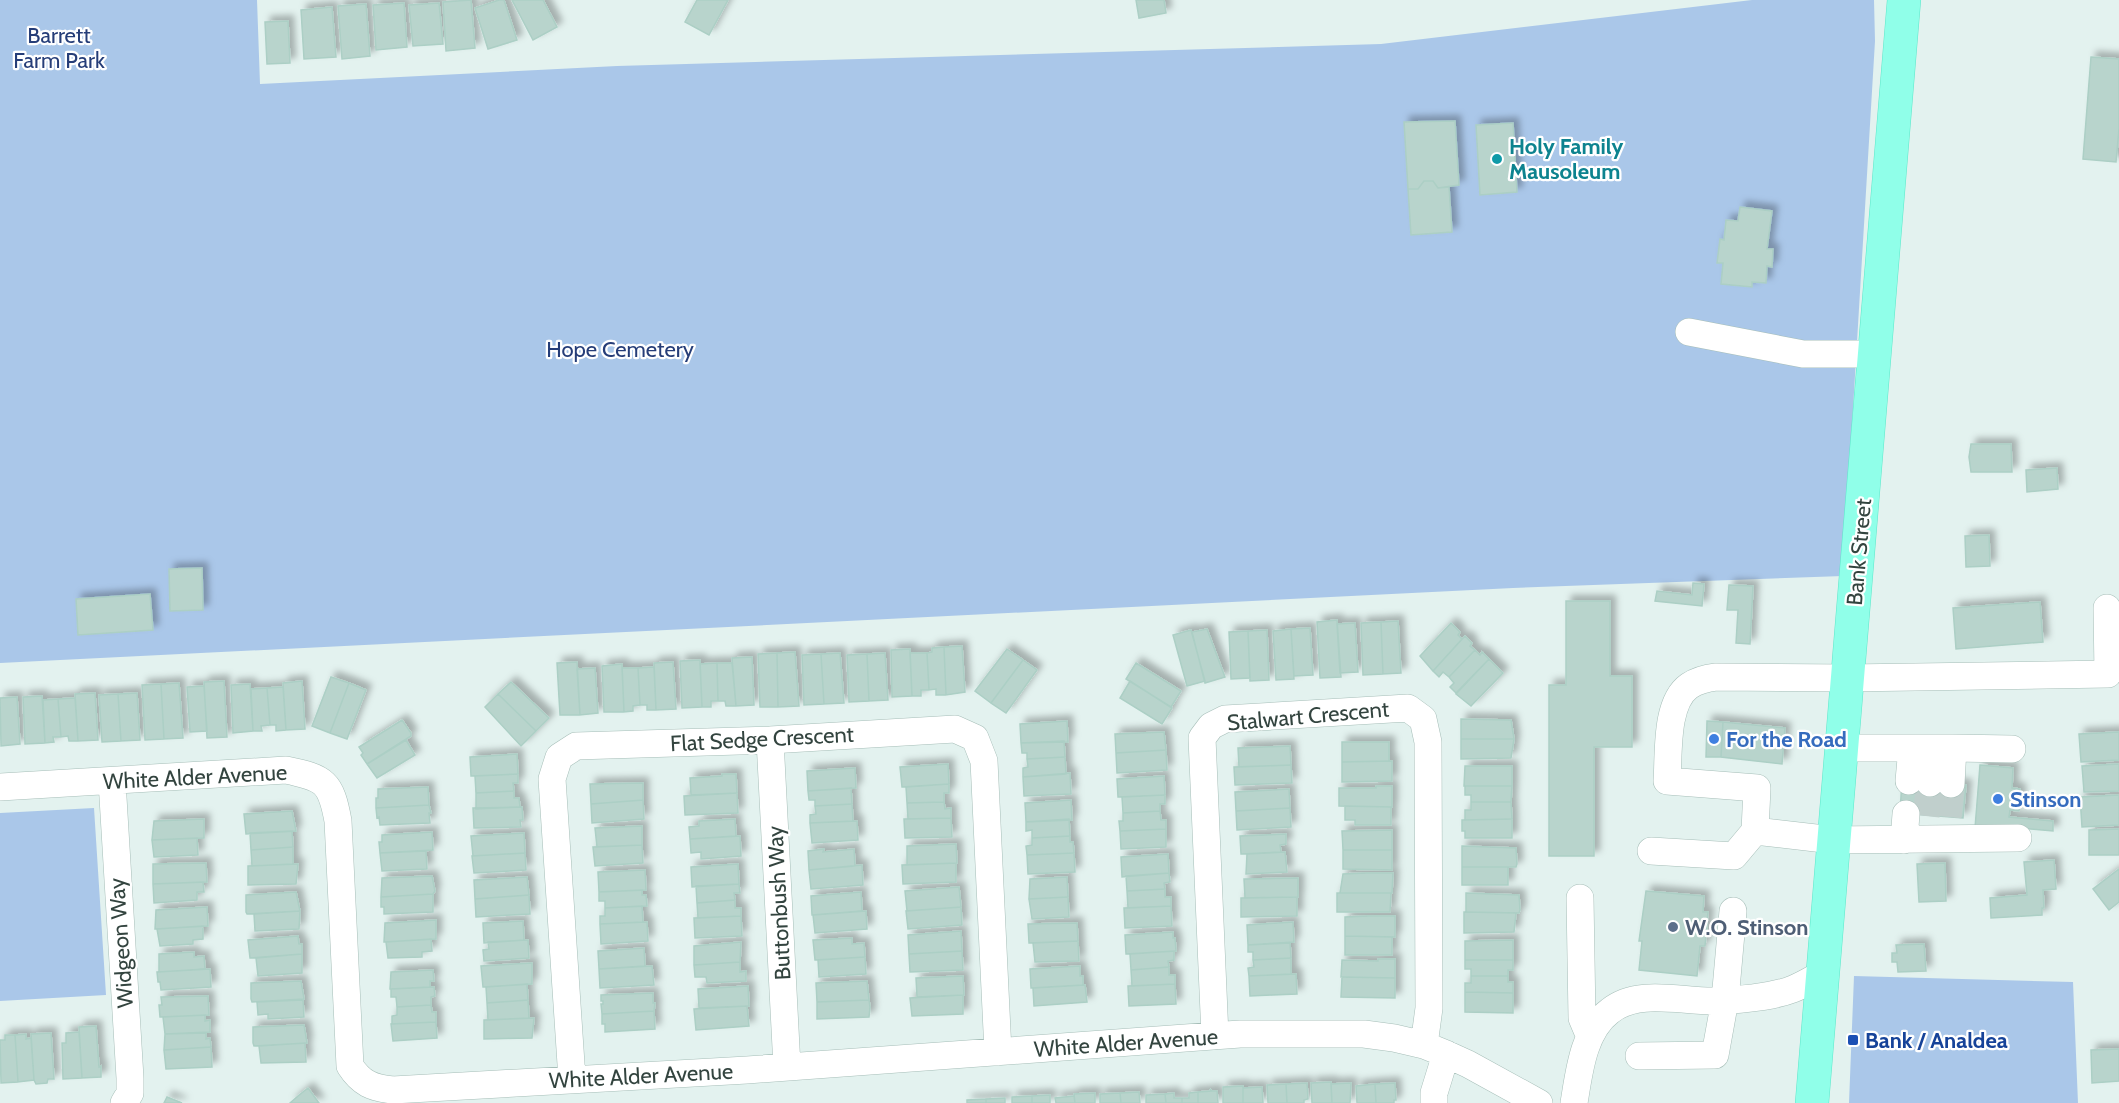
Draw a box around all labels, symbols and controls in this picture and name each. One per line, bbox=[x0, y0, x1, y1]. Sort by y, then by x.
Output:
park label: Barrett Farm Park bbox=[13, 22, 105, 74]
place label: Holy Family Mausoleum bbox=[1509, 133, 1623, 185]
marker: Holy Family Mausoleum bbox=[1490, 152, 1504, 166]
park label: Hope Cemetery bbox=[546, 336, 694, 363]
street label: Bank Street bbox=[1841, 497, 1877, 607]
street label: Stalwart Crescent bbox=[1226, 695, 1391, 737]
street label: Flat Sedge Crescent bbox=[669, 721, 855, 757]
place label: For the Road bbox=[1726, 726, 1847, 753]
marker: For the Road bbox=[1707, 732, 1721, 746]
street label: White Alder Avenue bbox=[102, 759, 288, 795]
place label: Stinson bbox=[2010, 786, 2081, 813]
marker: Stinson bbox=[1991, 792, 2005, 806]
street label: Buttonbush Way bbox=[761, 825, 797, 981]
street label: Widgeon Way bbox=[103, 877, 139, 1009]
place label: W.O. Stinson bbox=[1685, 914, 1808, 941]
marker: W.O. Stinson bbox=[1666, 920, 1680, 934]
street label: White Alder Avenue bbox=[1033, 1023, 1219, 1063]
place label: Bank / Analdea bbox=[1865, 1027, 2008, 1054]
marker: Bank / Analdea bbox=[1846, 1033, 1860, 1047]
street label: White Alder Avenue bbox=[548, 1058, 734, 1094]

